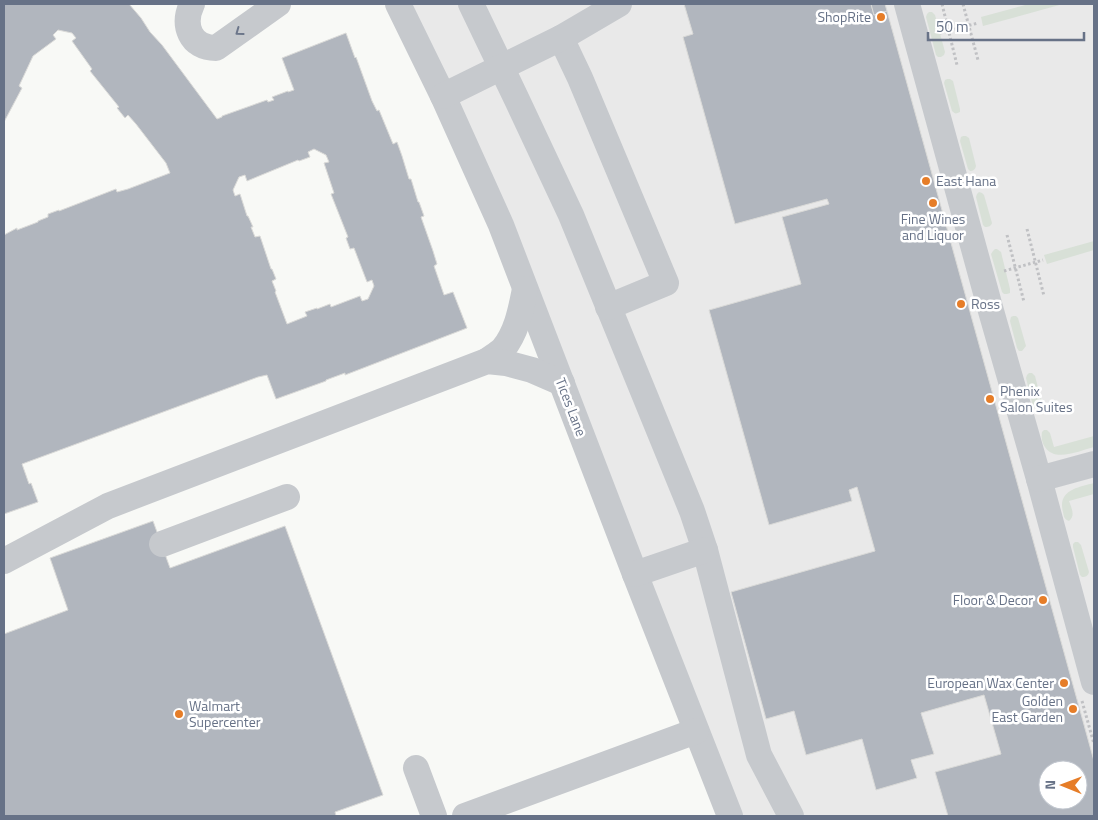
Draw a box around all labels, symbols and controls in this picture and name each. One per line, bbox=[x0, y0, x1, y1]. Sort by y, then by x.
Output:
place label: ShopRite bbox=[818, 6, 871, 27]
scale bar bbox=[928, 10, 1084, 42]
marker: ShopRite bbox=[875, 11, 887, 23]
text: 50 m bbox=[936, 15, 969, 38]
one-way arrow bbox=[236, 27, 245, 35]
place label: East Hana bbox=[936, 170, 996, 191]
marker: East Hana bbox=[920, 175, 932, 187]
marker: Fine Wines and Liquor bbox=[927, 197, 939, 209]
place label: Fine Wines and Liquor bbox=[901, 208, 965, 245]
place label: Ross bbox=[971, 293, 1000, 314]
marker: Ross bbox=[955, 298, 967, 310]
street label: Tices Lane bbox=[551, 374, 592, 439]
place label: Phenix Salon Suites bbox=[1000, 380, 1072, 417]
marker: Phenix Salon Suites bbox=[984, 393, 996, 405]
place label: Floor & Decor bbox=[953, 589, 1033, 610]
marker: Floor & Decor bbox=[1037, 594, 1049, 606]
place label: European Wax Center bbox=[927, 672, 1054, 693]
marker: European Wax Center bbox=[1058, 677, 1070, 689]
place label: Golden East Garden bbox=[991, 690, 1063, 727]
place label: Walmart Supercenter bbox=[189, 695, 261, 732]
marker: Golden East Garden bbox=[1067, 703, 1079, 715]
marker: Walmart Supercenter bbox=[173, 708, 185, 720]
north arrow bbox=[1038, 760, 1088, 810]
text: N bbox=[1039, 780, 1060, 790]

